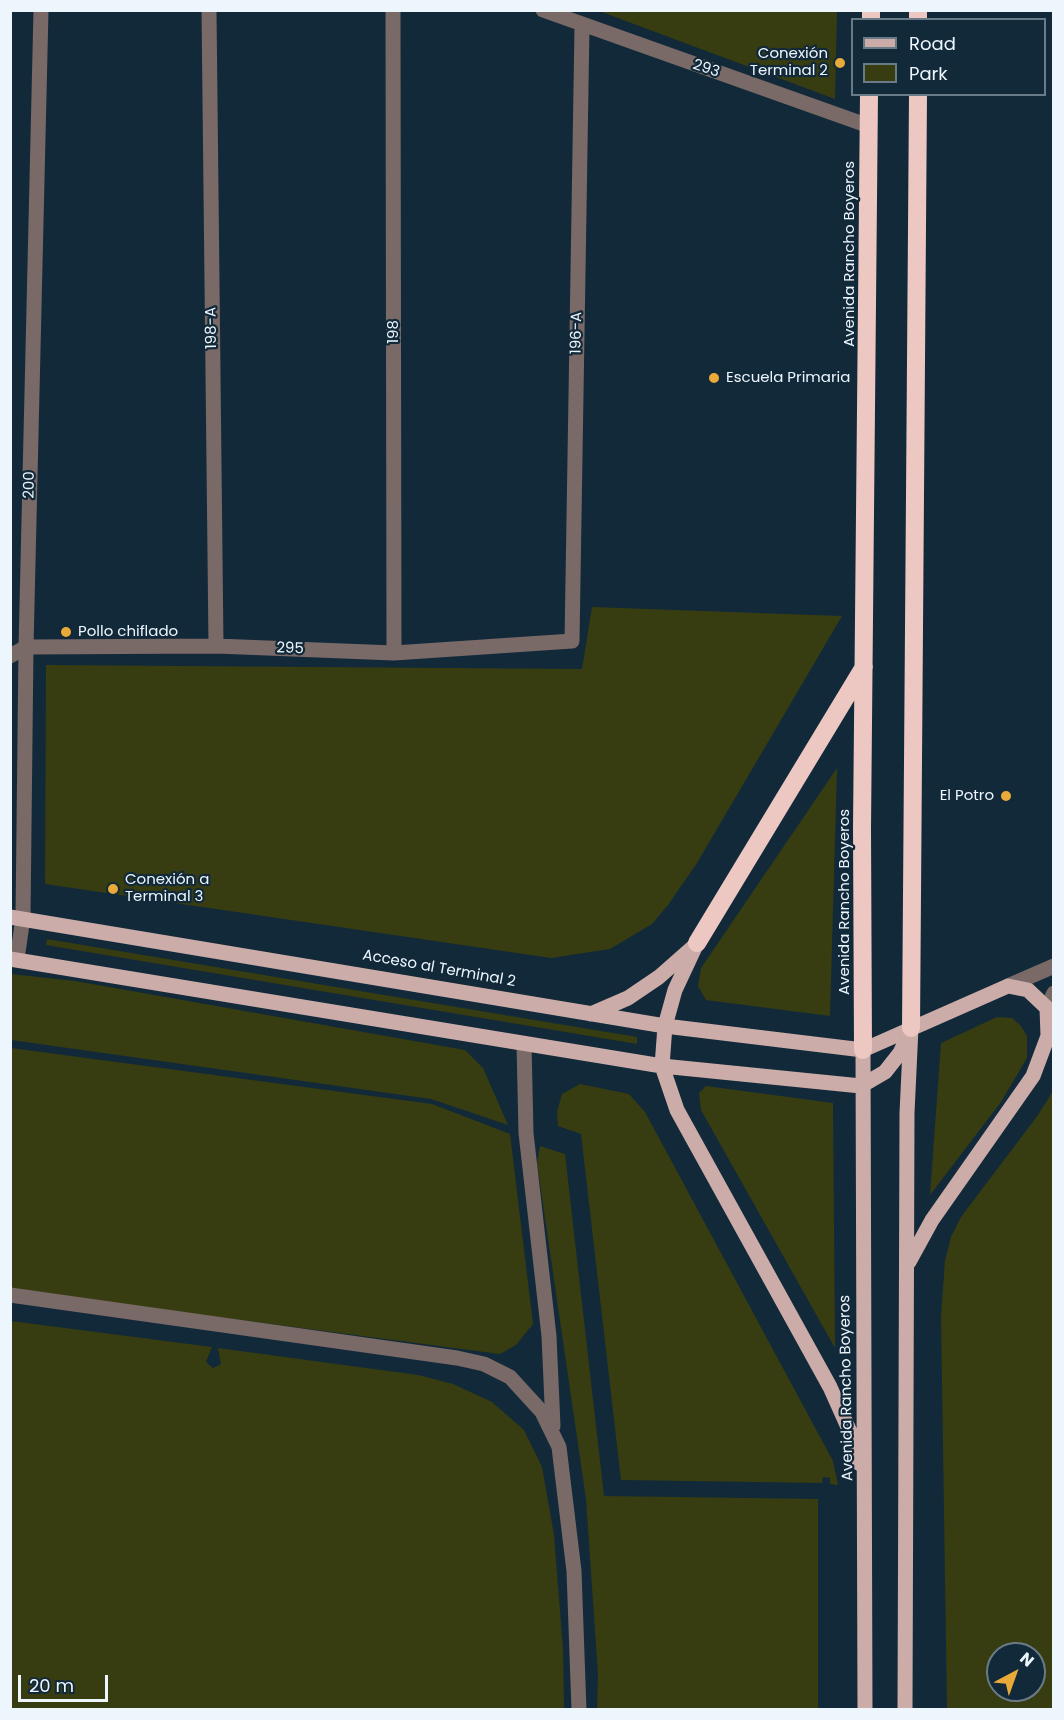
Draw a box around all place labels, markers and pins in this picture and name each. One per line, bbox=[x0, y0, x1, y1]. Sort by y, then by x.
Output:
place label: Conexión Terminal 2 bbox=[750, 45, 828, 80]
marker: Conexión Terminal 2 bbox=[833, 56, 847, 70]
place label: Escuela Primaria bbox=[726, 369, 850, 387]
marker: Escuela Primaria bbox=[707, 371, 721, 385]
place label: Pollo chiflado bbox=[78, 623, 178, 641]
marker: Pollo chiflado bbox=[59, 625, 73, 639]
place label: El Potro bbox=[940, 787, 994, 805]
marker: El Potro bbox=[999, 789, 1013, 803]
place label: Conexión a Terminal 3 bbox=[125, 871, 209, 906]
marker: Conexión a Terminal 3 bbox=[106, 882, 120, 896]

